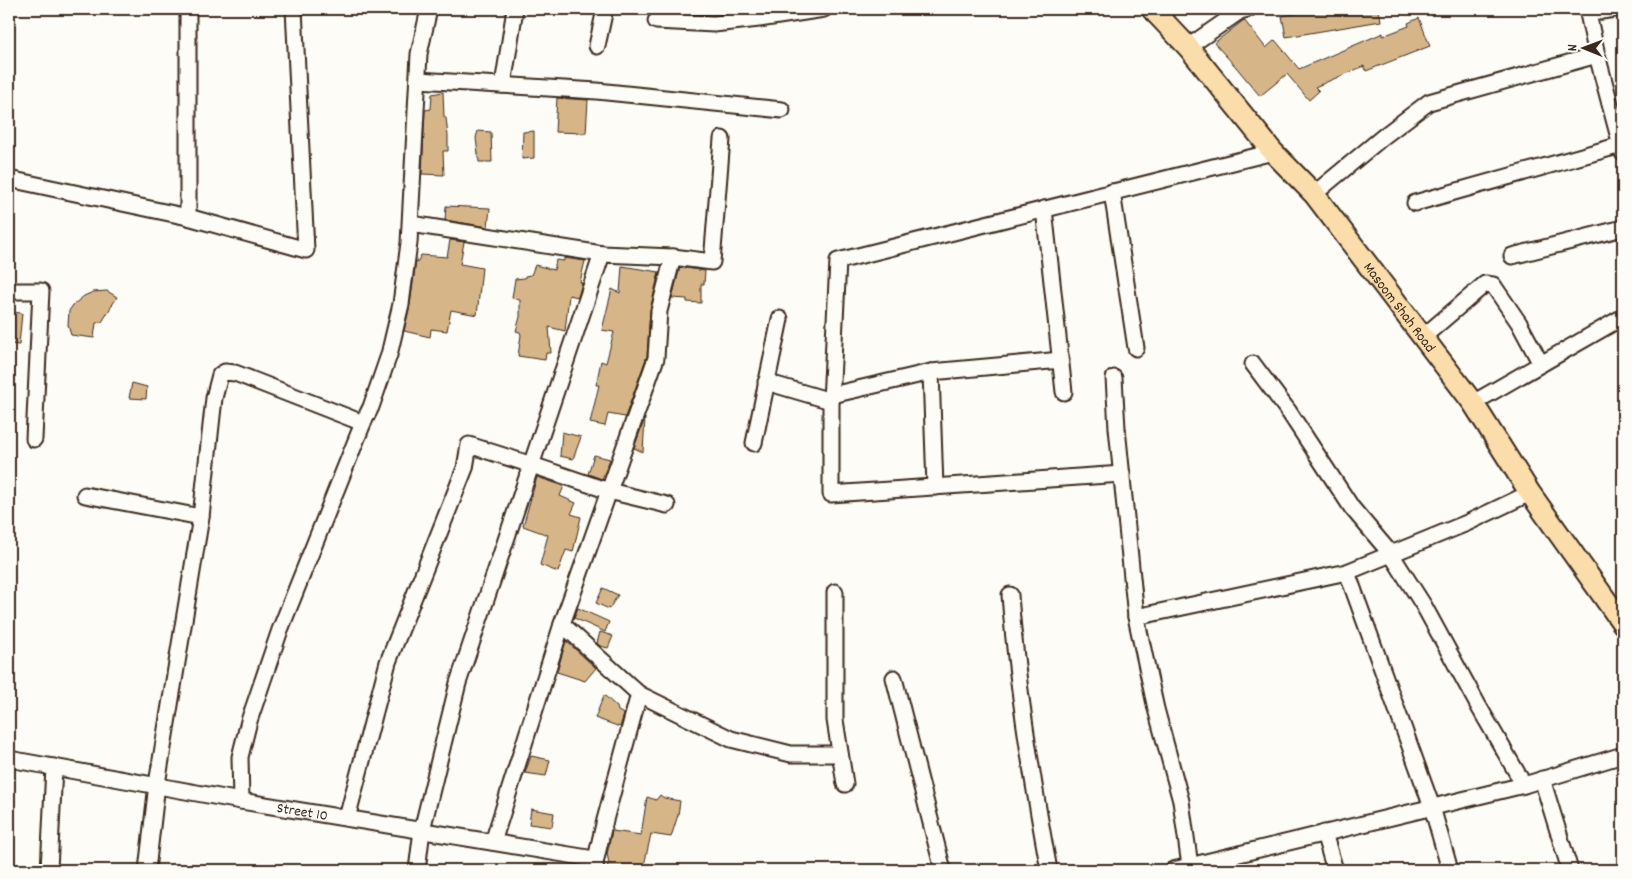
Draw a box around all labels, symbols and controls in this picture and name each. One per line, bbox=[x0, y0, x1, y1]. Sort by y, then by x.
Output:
north arrow bbox=[1560, 22, 1610, 72]
text: N bbox=[1563, 44, 1583, 51]
street label: Masoom Shah Road bbox=[1357, 258, 1440, 358]
street label: Street 10 bbox=[275, 798, 329, 828]

